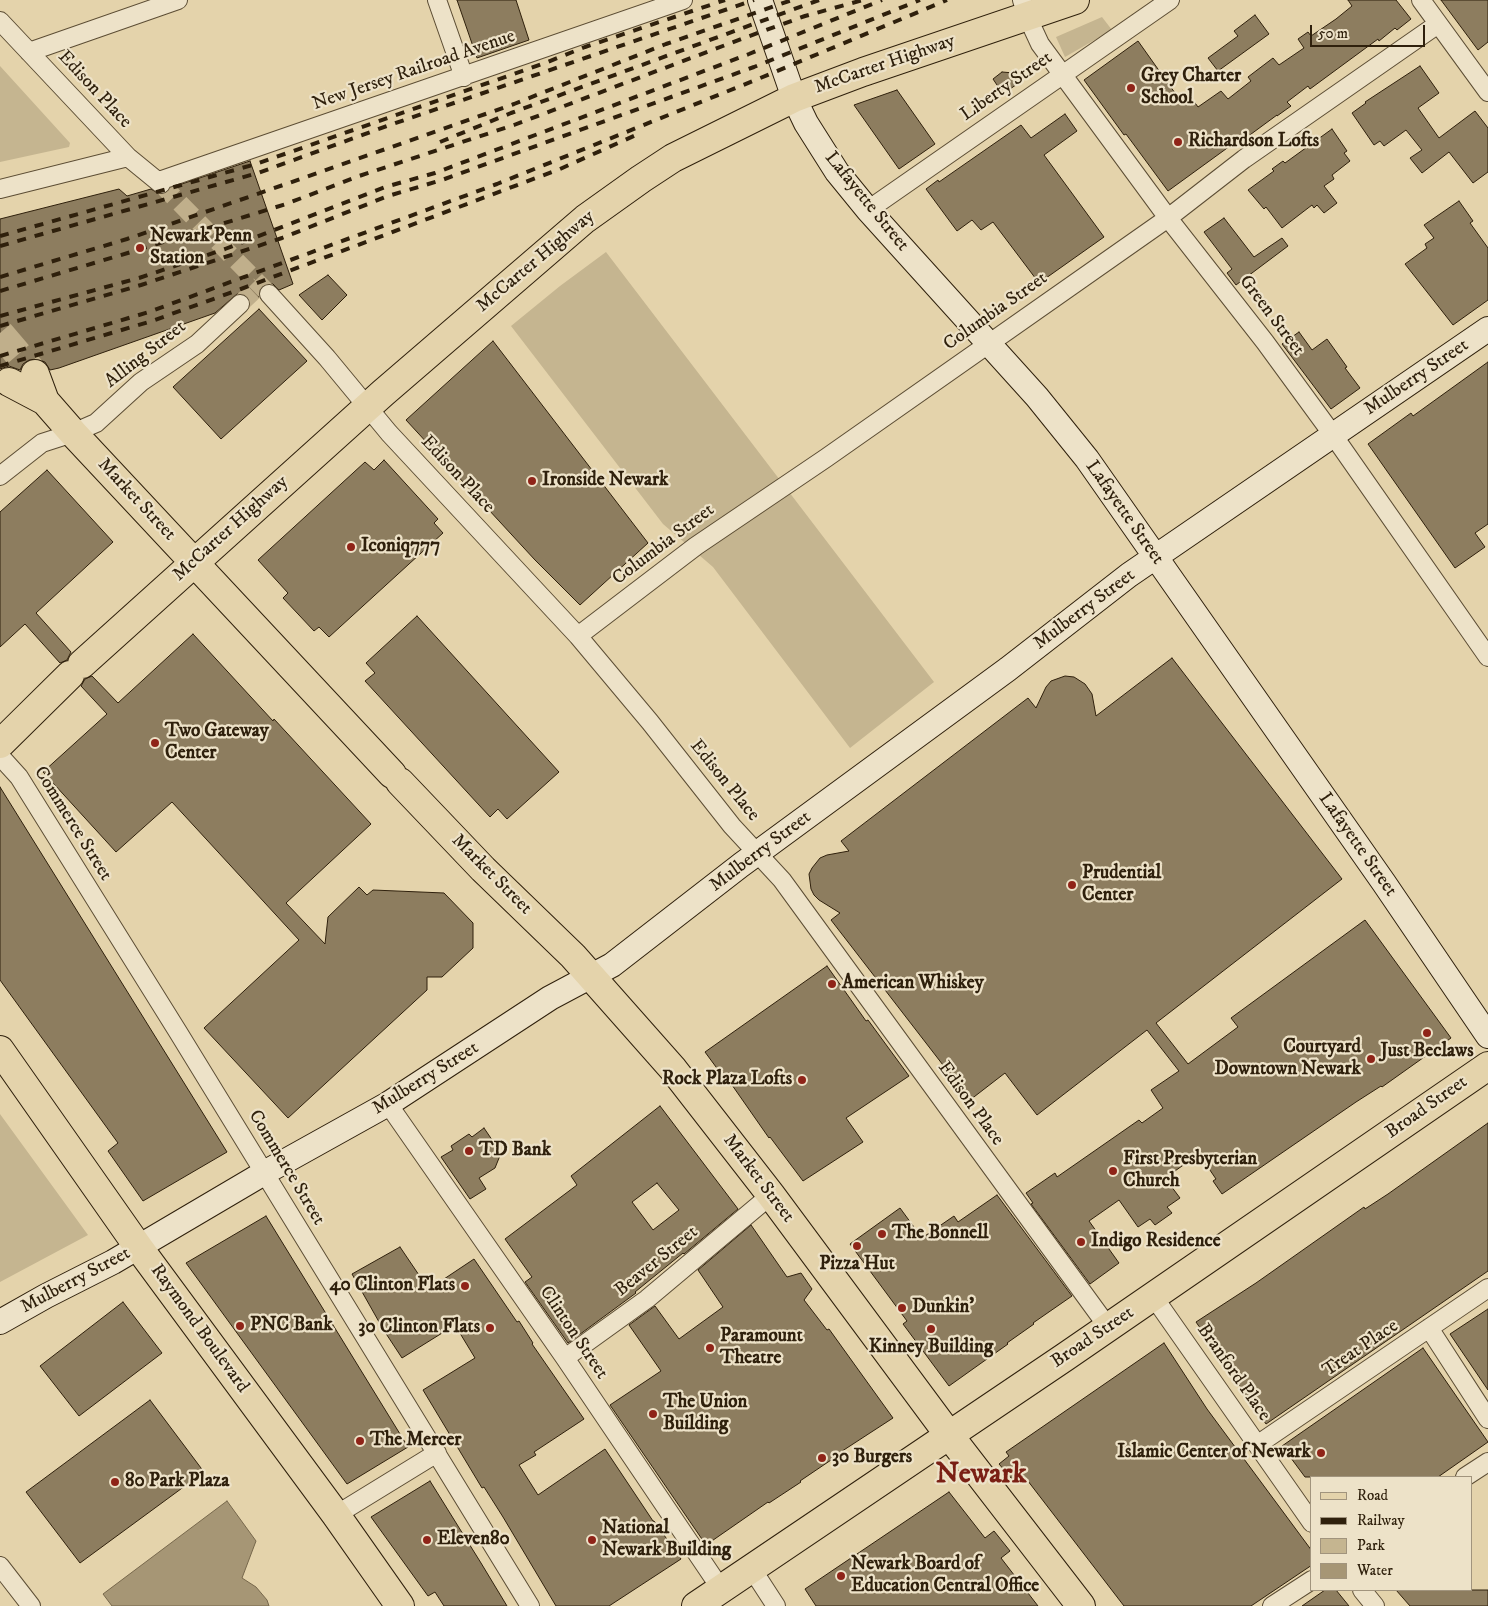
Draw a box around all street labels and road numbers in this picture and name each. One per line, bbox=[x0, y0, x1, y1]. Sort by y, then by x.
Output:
street label: New Jersey Railroad Avenue bbox=[310, 26, 518, 116]
street label: McCarter Highway bbox=[812, 30, 958, 100]
street label: Edison Place bbox=[52, 46, 136, 134]
street label: Liberty Street bbox=[957, 47, 1057, 127]
street label: Lafayette Street bbox=[819, 148, 913, 256]
street label: McCarter Highway bbox=[472, 206, 600, 318]
street label: Columbia Street bbox=[940, 268, 1052, 356]
street label: Green Street bbox=[1233, 271, 1309, 361]
street label: Alling Street bbox=[101, 316, 191, 394]
street label: Mulberry Street bbox=[1361, 335, 1473, 421]
street label: Edison Place bbox=[415, 431, 499, 519]
street label: Market Street bbox=[92, 454, 180, 546]
street label: Lafayette Street bbox=[1080, 457, 1168, 569]
street label: McCarter Highway bbox=[169, 471, 293, 587]
street label: Columbia Street bbox=[609, 499, 719, 591]
street label: Mulberry Street bbox=[1030, 565, 1140, 655]
street label: Edison Place bbox=[684, 736, 764, 826]
street label: Commerce Street bbox=[28, 763, 116, 885]
street label: Lafayette Street bbox=[1313, 789, 1401, 901]
street label: Mulberry Street bbox=[706, 807, 816, 897]
street label: Market Street bbox=[446, 830, 536, 920]
street label: Mulberry Street bbox=[369, 1037, 483, 1121]
street label: Edison Place bbox=[932, 1058, 1008, 1150]
street label: Broad Street bbox=[1382, 1071, 1472, 1145]
street label: Commerce Street bbox=[243, 1106, 329, 1230]
street label: Market Street bbox=[717, 1130, 799, 1228]
street label: Beaver Street bbox=[611, 1222, 703, 1302]
street label: Mulberry Street bbox=[17, 1243, 135, 1319]
street label: Raymond Boulevard bbox=[145, 1260, 253, 1398]
street label: Clinton Street bbox=[534, 1282, 612, 1384]
street label: Broad Street bbox=[1047, 1302, 1139, 1374]
street label: Treat Place bbox=[1319, 1315, 1403, 1383]
street label: Branford Place bbox=[1191, 1320, 1275, 1426]

